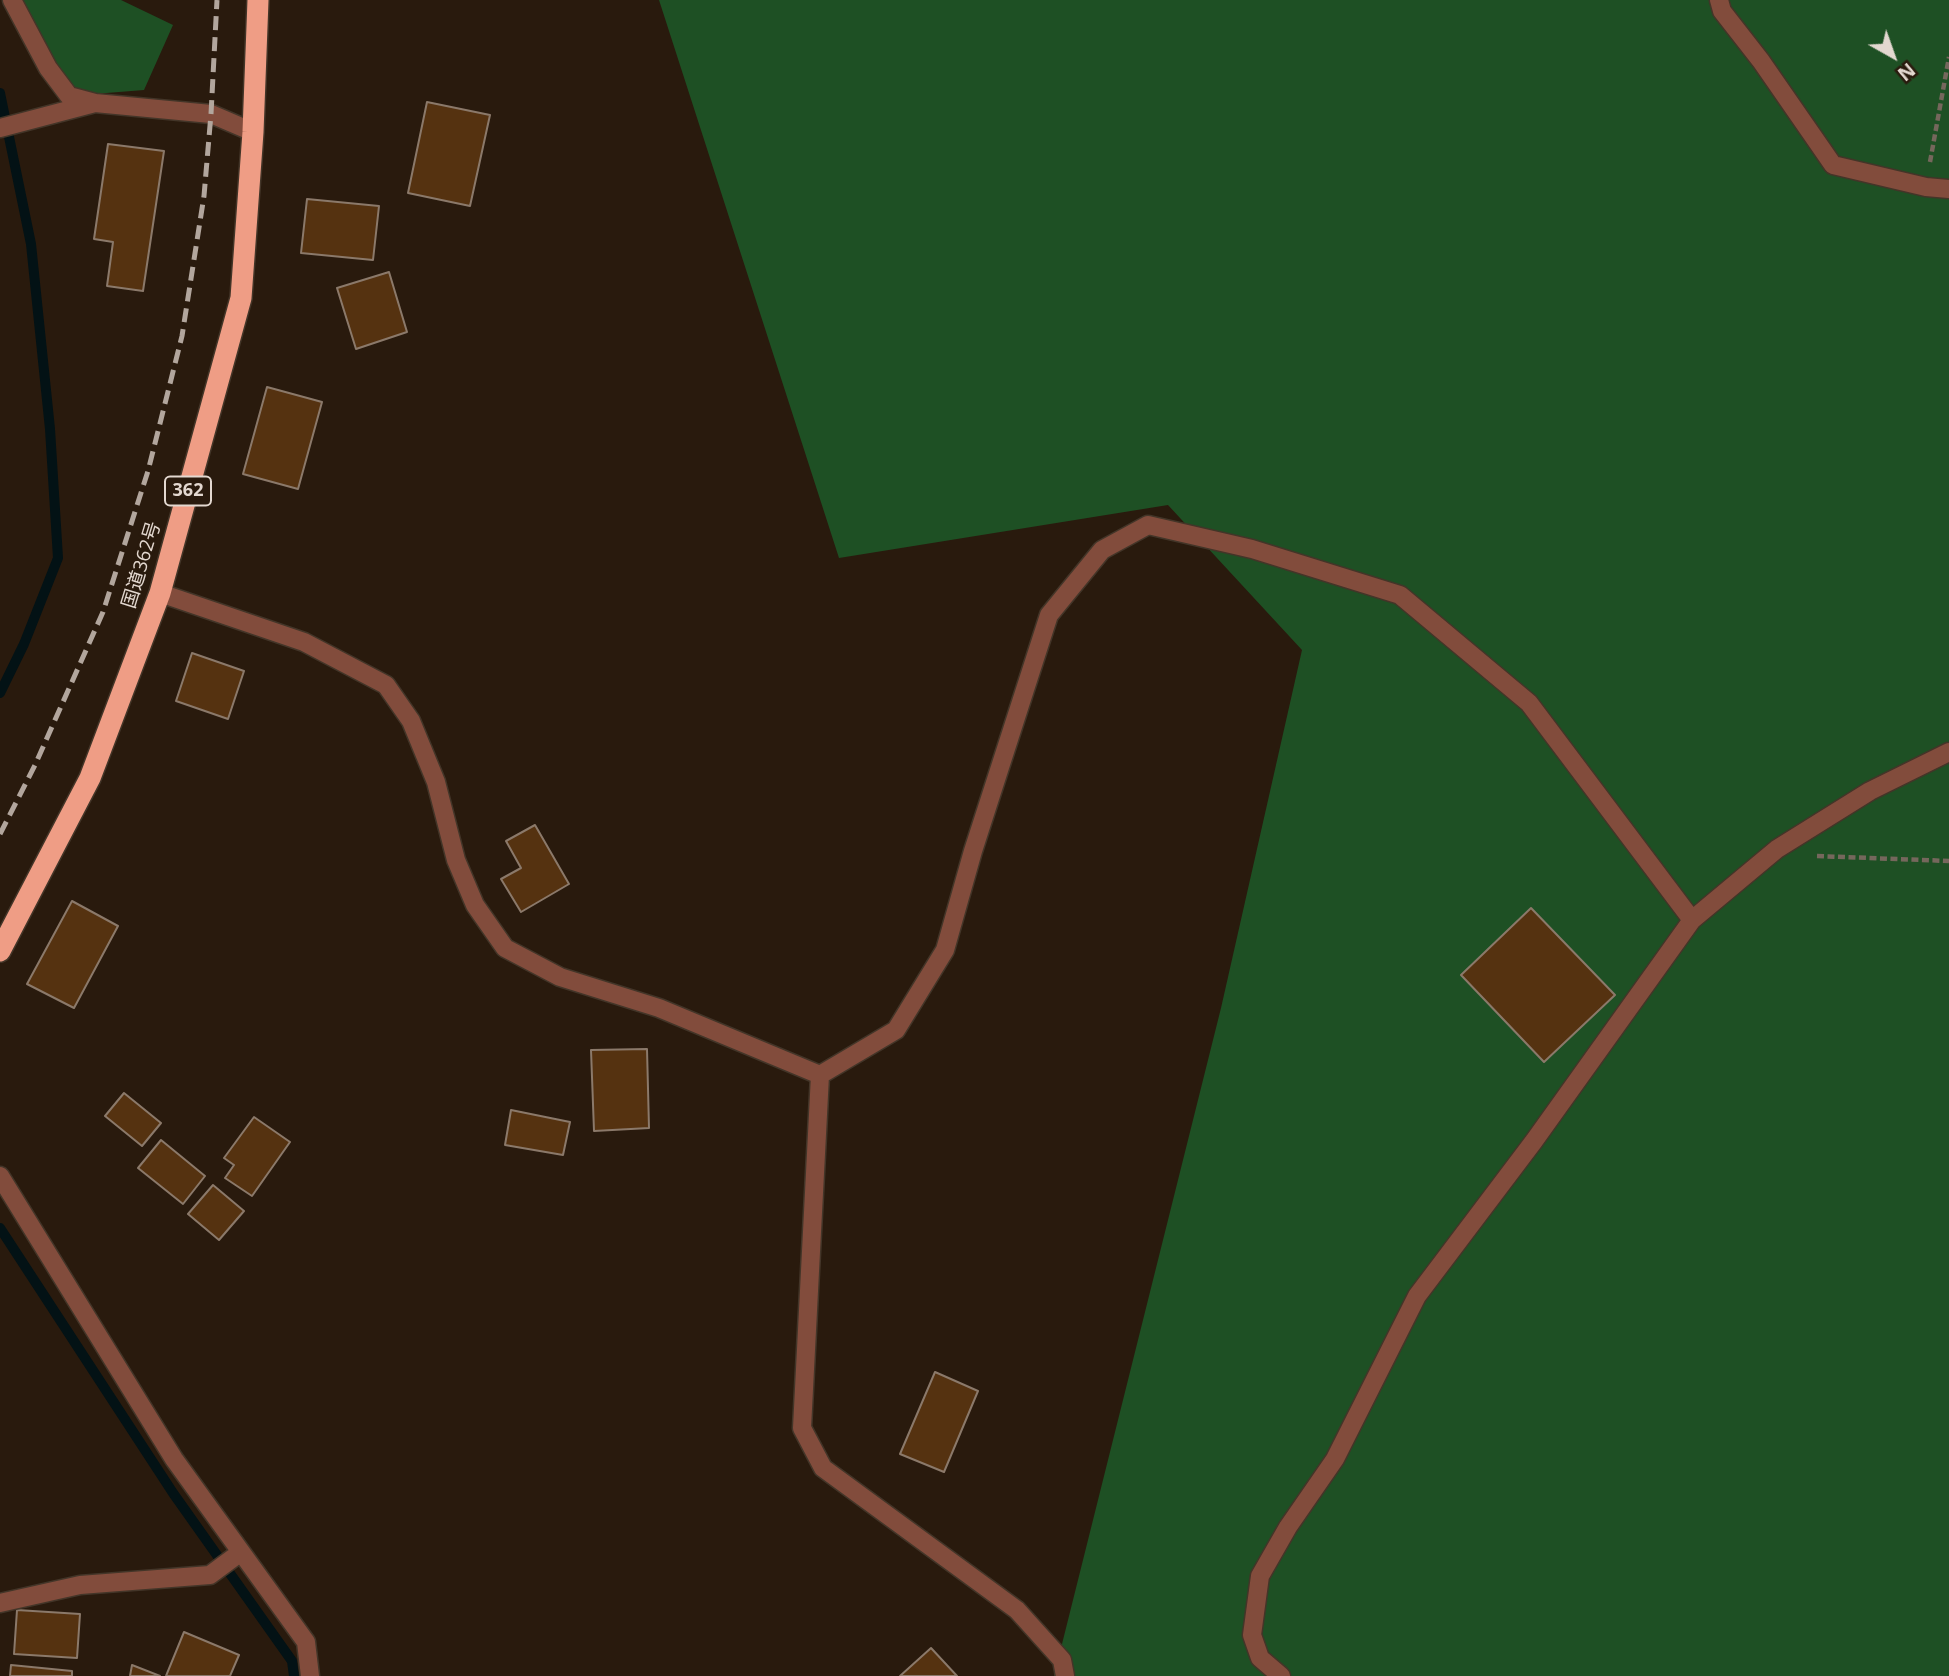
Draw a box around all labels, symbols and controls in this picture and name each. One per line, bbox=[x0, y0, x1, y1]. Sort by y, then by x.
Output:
north arrow bbox=[1858, 21, 1928, 91]
text: N bbox=[1892, 57, 1921, 87]
road number: 362 bbox=[165, 476, 211, 505]
street label: 国道362号 bbox=[118, 519, 166, 611]

